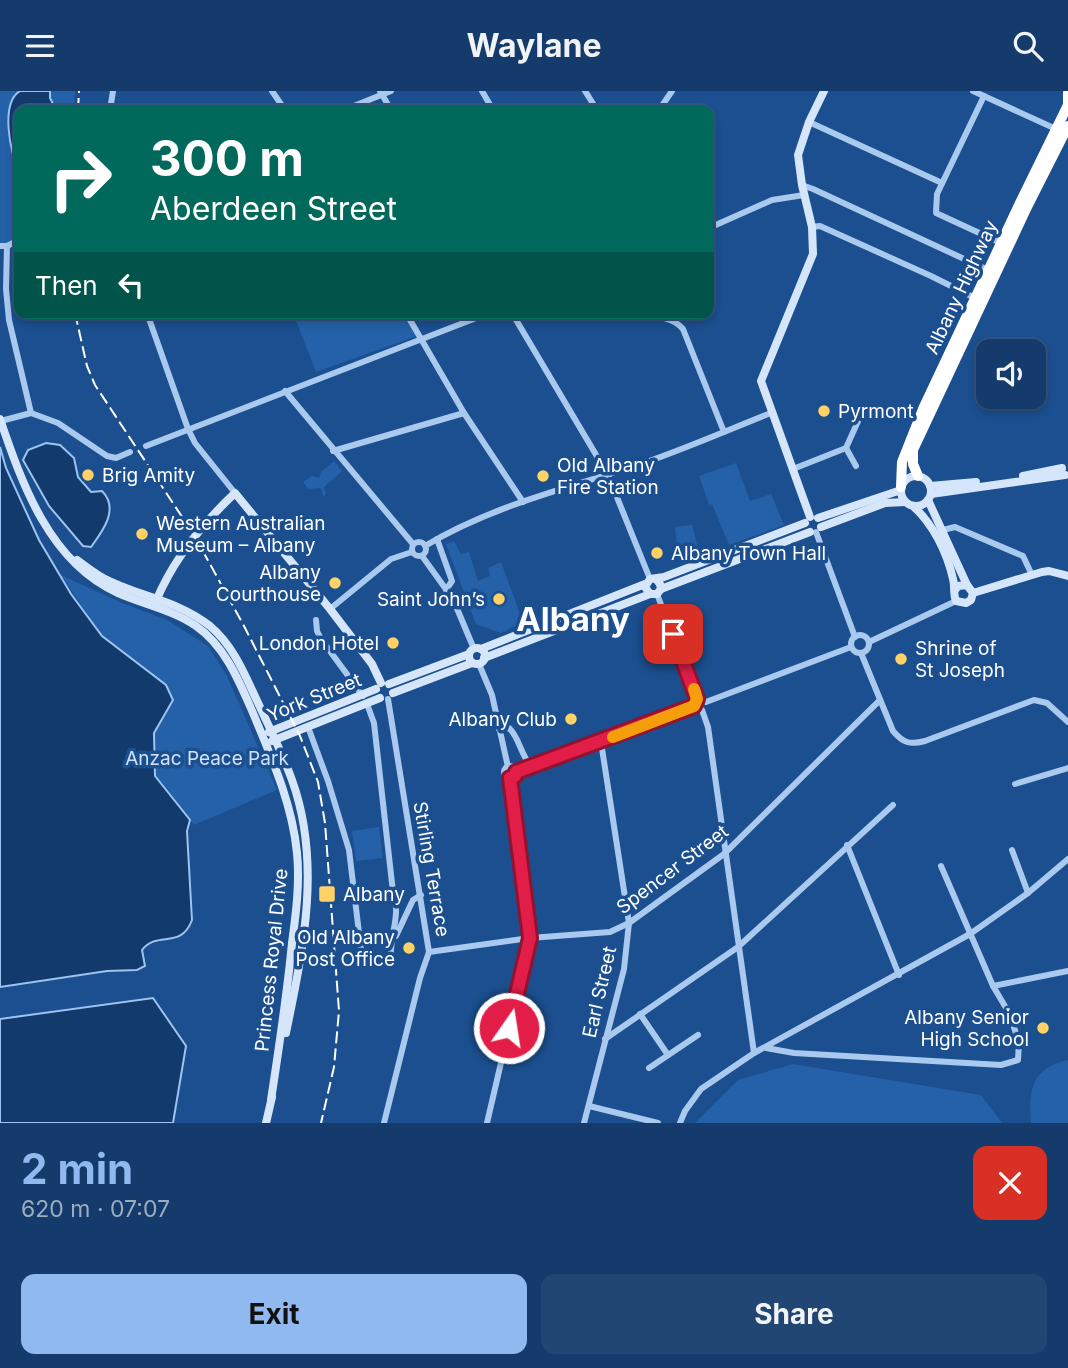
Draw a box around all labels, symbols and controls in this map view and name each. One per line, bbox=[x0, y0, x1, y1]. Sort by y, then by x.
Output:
text: Waylane bbox=[467, 26, 601, 65]
icon: menu bbox=[21, 27, 59, 65]
icon: search bbox=[1009, 27, 1047, 65]
text: 300 m bbox=[150, 129, 304, 188]
icon: right bbox=[35, 133, 126, 224]
text: Aberdeen Street bbox=[150, 189, 397, 228]
street label: Albany Highway bbox=[920, 216, 1003, 358]
icon: left bbox=[112, 266, 150, 304]
text: Then bbox=[35, 270, 98, 301]
map controls bbox=[976, 339, 1046, 409]
button: sound bbox=[976, 339, 1046, 409]
place label: Pyrmont bbox=[838, 400, 914, 423]
marker: Pyrmont bbox=[816, 403, 832, 419]
place label: Old Albany Fire Station bbox=[557, 454, 659, 499]
place label: Brig Amity bbox=[102, 464, 195, 487]
marker: Brig Amity bbox=[80, 467, 96, 483]
marker: Old Albany Fire Station bbox=[535, 468, 551, 484]
place label: Western Australian Museum – Albany bbox=[156, 512, 326, 557]
marker: Western Australian Museum – Albany bbox=[134, 526, 150, 542]
place label: Albany Town Hall bbox=[671, 542, 826, 565]
marker: Albany Town Hall bbox=[649, 545, 665, 561]
place label: Albany Courthouse bbox=[216, 561, 321, 606]
marker: Albany Courthouse bbox=[327, 575, 343, 591]
place label: Saint John’s bbox=[377, 588, 485, 611]
marker: Saint John’s bbox=[491, 591, 507, 607]
district label: Albany bbox=[516, 599, 630, 639]
pin bbox=[643, 604, 703, 664]
icon: arrive bbox=[654, 615, 692, 653]
place label: London Hotel bbox=[259, 632, 379, 655]
marker: London Hotel bbox=[385, 635, 401, 651]
place label: Shrine of St Joseph bbox=[915, 637, 1005, 682]
marker: Shrine of St Joseph bbox=[893, 651, 909, 667]
street label: York Street bbox=[264, 668, 365, 727]
place label: Albany Club bbox=[448, 708, 557, 731]
marker: Albany Club bbox=[563, 711, 579, 727]
park label: Anzac Peace Park bbox=[125, 747, 289, 770]
street label: Stirling Terrace bbox=[408, 800, 455, 939]
street label: Spencer Street bbox=[612, 820, 733, 919]
street label: Princess Royal Drive bbox=[250, 867, 293, 1053]
place label: Albany bbox=[343, 883, 405, 906]
marker: Albany bbox=[317, 884, 337, 904]
place label: Old Albany Post Office bbox=[296, 926, 395, 971]
marker: Old Albany Post Office bbox=[401, 940, 417, 956]
street label: Earl Street bbox=[578, 944, 621, 1040]
position arrow bbox=[472, 991, 546, 1065]
place label: Albany Senior High School bbox=[904, 1006, 1029, 1051]
marker: Albany Senior High School bbox=[1035, 1020, 1051, 1036]
text: 2 min bbox=[21, 1143, 133, 1194]
button: close bbox=[973, 1146, 1047, 1220]
text: 620 m · 07:07 bbox=[21, 1195, 170, 1223]
button: Exit bbox=[21, 1274, 527, 1354]
button: Share bbox=[541, 1274, 1047, 1354]

